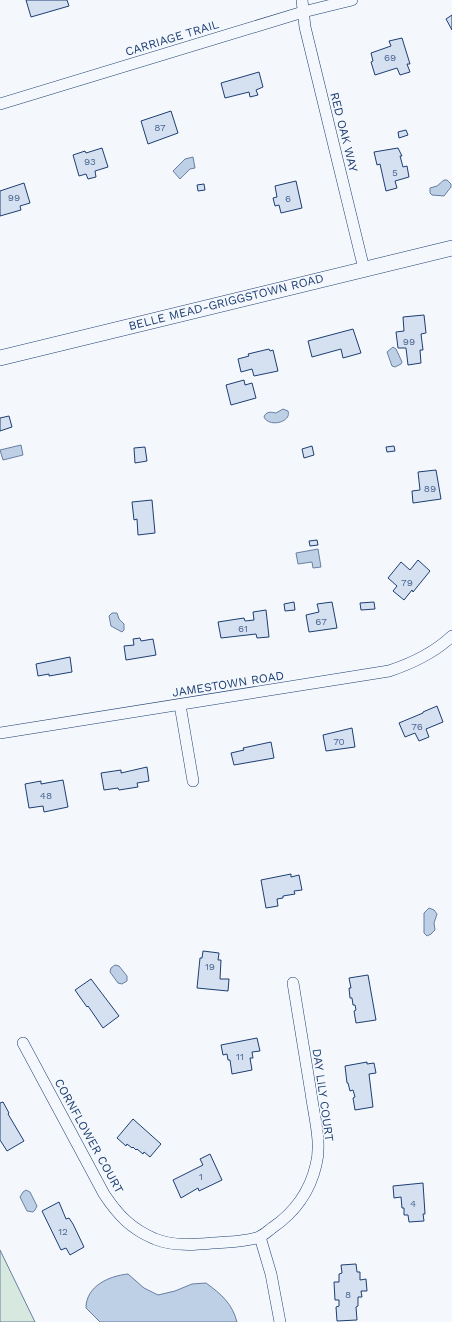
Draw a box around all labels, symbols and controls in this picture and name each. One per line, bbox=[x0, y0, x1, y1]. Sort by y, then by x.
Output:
street label: CARRIAGE TRAIL bbox=[123, 17, 221, 59]
house number: 69 bbox=[384, 52, 396, 63]
street label: RED OAK WAY bbox=[327, 91, 361, 173]
house number: 87 bbox=[154, 122, 166, 133]
house number: 93 bbox=[84, 156, 96, 167]
house number: 5 bbox=[392, 167, 398, 178]
house number: 99 bbox=[8, 192, 20, 203]
house number: 6 bbox=[285, 193, 291, 204]
street label: BELLE MEAD-GRIGGSTOWN ROAD bbox=[127, 271, 325, 333]
house number: 99 bbox=[403, 336, 415, 347]
house number: 89 bbox=[424, 483, 436, 494]
house number: 79 bbox=[401, 577, 413, 588]
house number: 67 bbox=[315, 616, 327, 627]
house number: 61 bbox=[238, 623, 248, 634]
street label: JAMESTOWN ROAD bbox=[171, 668, 285, 700]
house number: 76 bbox=[411, 721, 423, 732]
house number: 70 bbox=[333, 736, 345, 747]
house number: 48 bbox=[40, 790, 52, 801]
house number: 19 bbox=[205, 961, 215, 972]
street label: DAY LILY COURT bbox=[310, 1048, 336, 1142]
house number: 11 bbox=[236, 1051, 244, 1062]
street label: CORNFLOWER COURT bbox=[52, 1076, 126, 1196]
house number: 1 bbox=[199, 1171, 203, 1182]
house number: 4 bbox=[410, 1198, 416, 1209]
house number: 12 bbox=[58, 1226, 68, 1237]
house number: 8 bbox=[345, 1289, 351, 1300]

